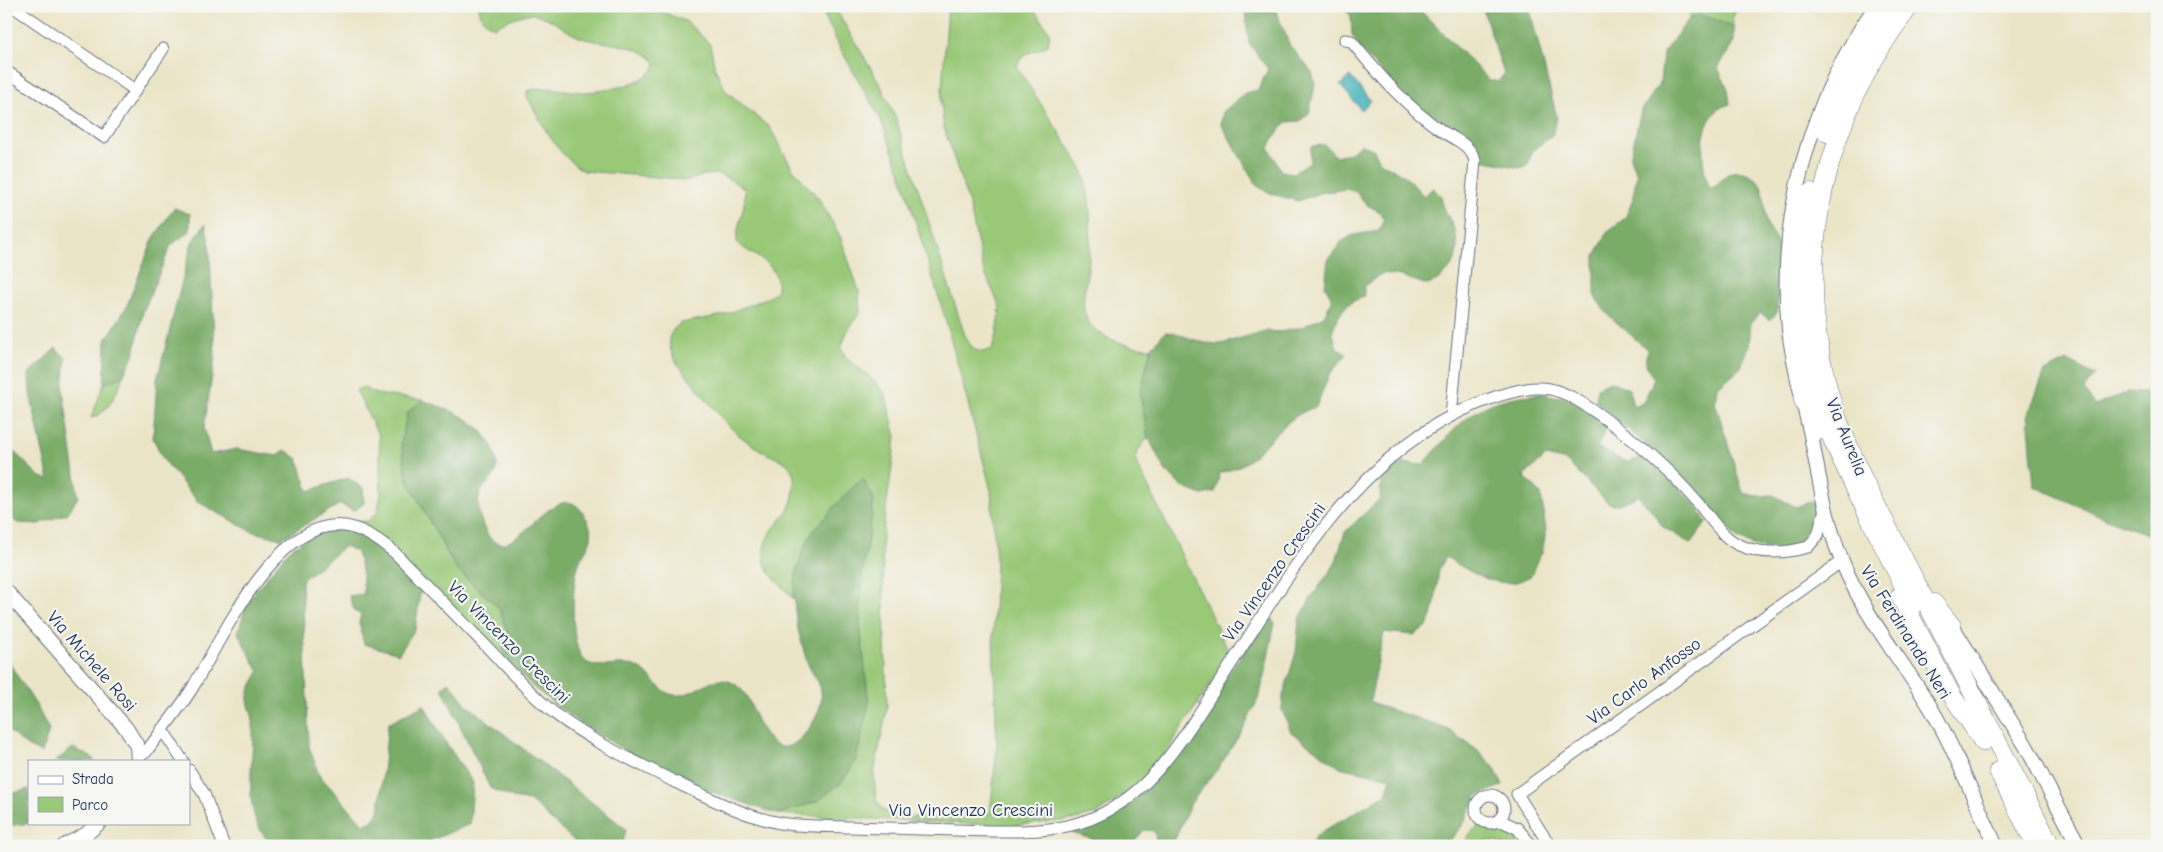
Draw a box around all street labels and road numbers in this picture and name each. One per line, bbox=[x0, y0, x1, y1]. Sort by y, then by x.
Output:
street label: Via Aurelia bbox=[1821, 395, 1872, 479]
street label: Via Vincenzo Crescini bbox=[1219, 499, 1330, 646]
street label: Via Ferdinando Neri bbox=[1856, 561, 1955, 703]
street label: Via Vincenzo Crescini bbox=[443, 577, 574, 708]
street label: Via Michele Rosi bbox=[42, 607, 141, 716]
street label: Via Carlo Anfosso bbox=[1584, 633, 1705, 730]
street label: Via Vincenzo Crescini bbox=[889, 800, 1053, 821]

